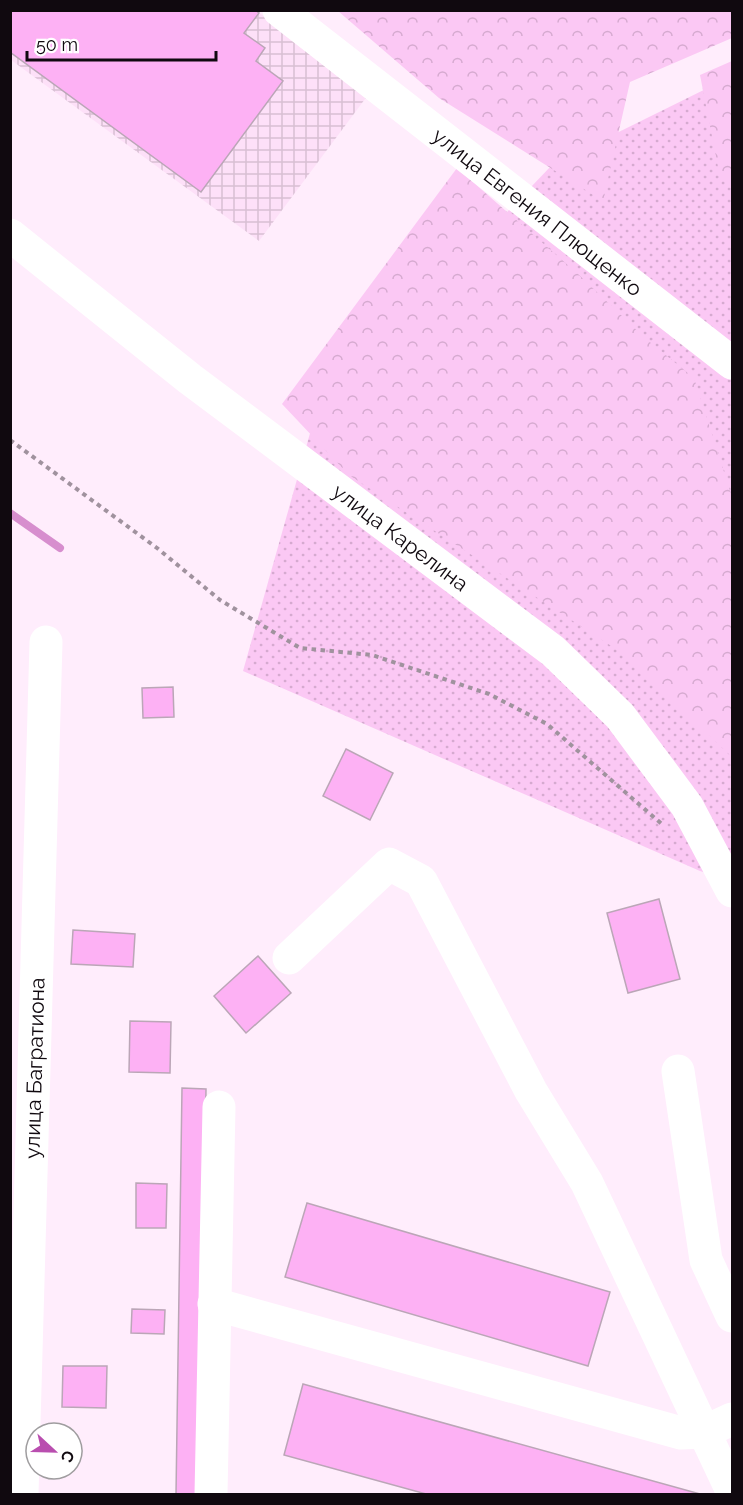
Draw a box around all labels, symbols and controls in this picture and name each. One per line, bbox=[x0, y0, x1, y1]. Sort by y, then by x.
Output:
scale bar bbox=[27, 24, 216, 62]
text: 50 m bbox=[36, 34, 78, 55]
street label: улица Евгения Плющенко bbox=[428, 122, 647, 301]
street label: улица Карелина bbox=[328, 478, 474, 596]
street label: улица Багратиона bbox=[19, 977, 49, 1159]
north arrow bbox=[24, 1421, 84, 1481]
text: С bbox=[57, 1448, 78, 1465]

